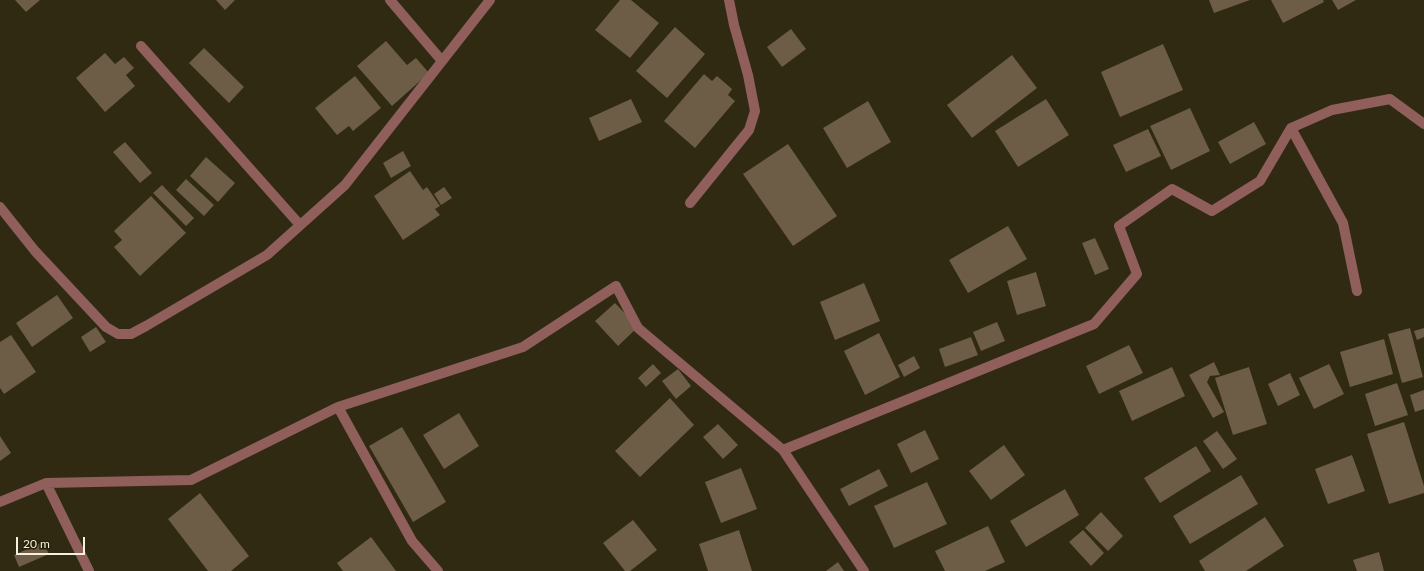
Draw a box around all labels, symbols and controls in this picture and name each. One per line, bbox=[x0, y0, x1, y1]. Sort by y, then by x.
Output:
scale bar bbox=[18, 529, 87, 555]
text: 20 m bbox=[23, 536, 50, 551]

